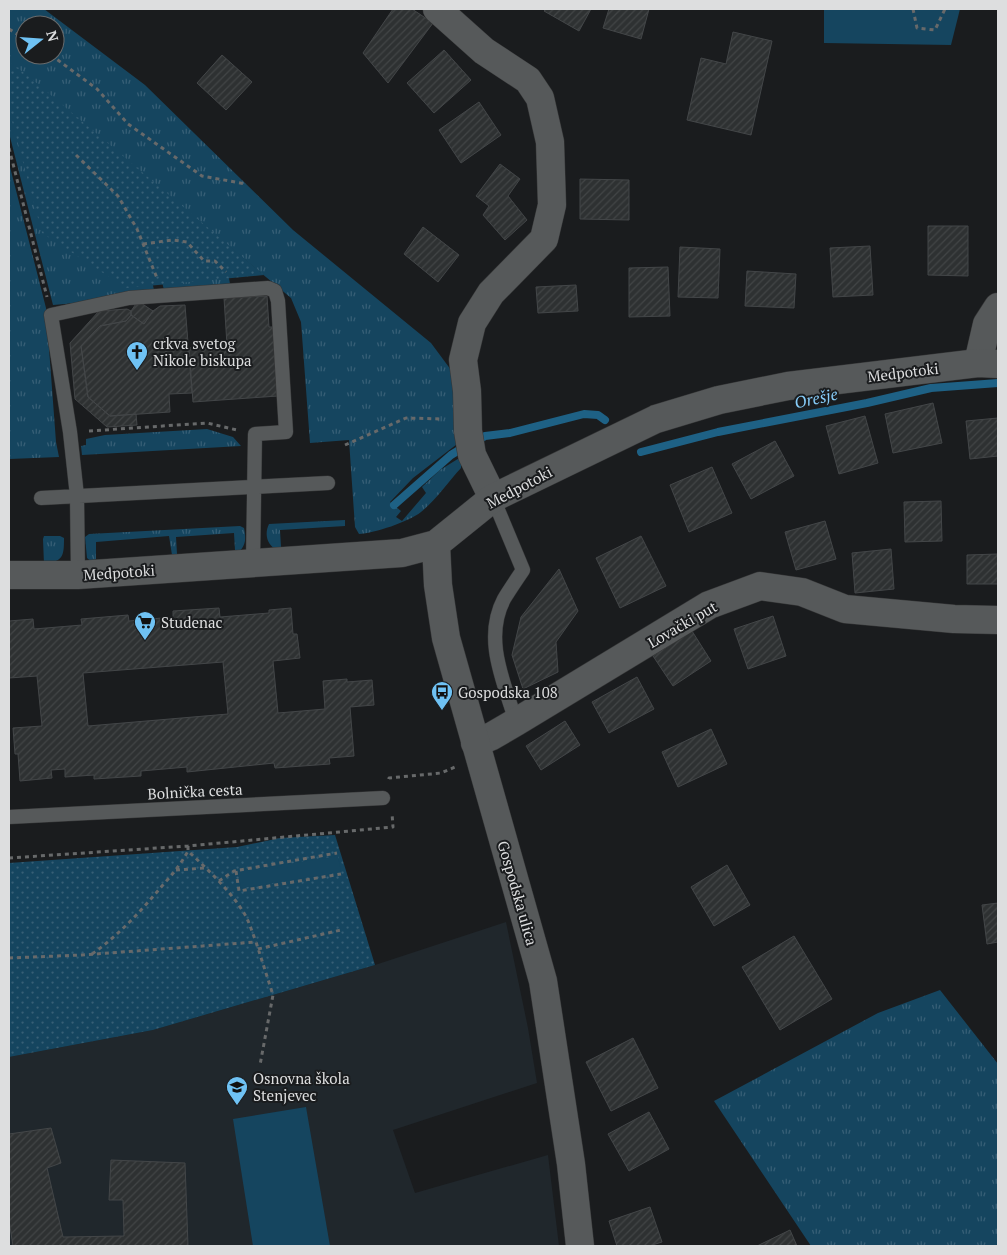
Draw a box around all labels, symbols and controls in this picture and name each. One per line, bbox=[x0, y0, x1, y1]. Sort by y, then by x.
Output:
north arrow bbox=[15, 15, 65, 65]
text: N bbox=[42, 28, 64, 44]
place label: crkva svetog Nikole biskupa bbox=[153, 333, 252, 370]
church icon: crkva svetog Nikole biskupa bbox=[125, 340, 149, 371]
street label: Medpotoki bbox=[866, 358, 940, 386]
water label: Orešje bbox=[792, 383, 840, 413]
street label: Medpotoki bbox=[483, 461, 555, 513]
street label: Medpotoki bbox=[83, 560, 155, 584]
street label: Lovački put bbox=[644, 596, 721, 652]
supermarket icon: Studenac bbox=[133, 610, 157, 641]
place label: Studenac bbox=[161, 612, 223, 632]
bus stop icon: Gospodska 108 bbox=[430, 680, 454, 711]
place label: Gospodska 108 bbox=[458, 682, 558, 702]
street label: Bolnička cesta bbox=[147, 778, 244, 803]
street label: Gospodska ulica bbox=[494, 838, 543, 948]
place label: Osnovna škola Stenjevec bbox=[253, 1068, 350, 1105]
school or university icon: Osnovna škola Stenjevec bbox=[225, 1075, 249, 1106]

